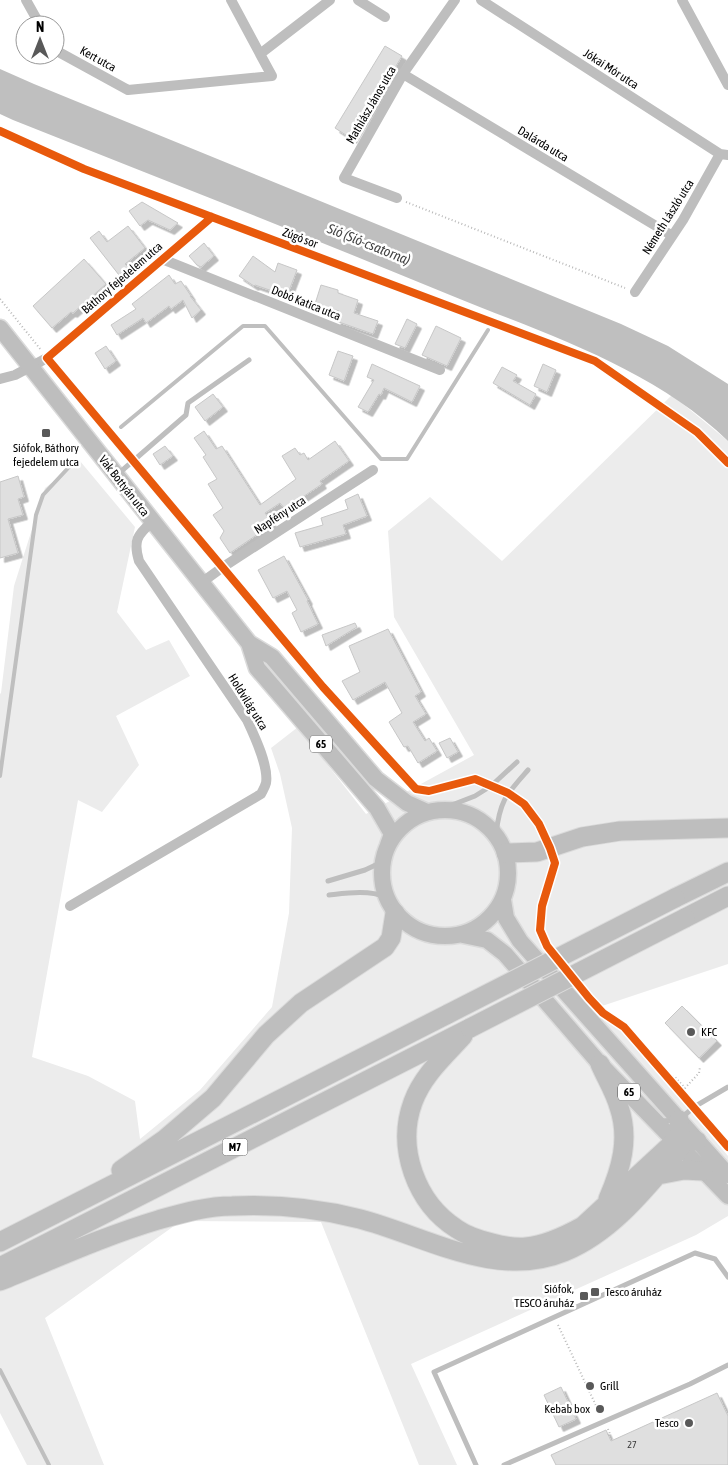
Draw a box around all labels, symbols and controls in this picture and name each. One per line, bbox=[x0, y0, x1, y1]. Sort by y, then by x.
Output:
north arrow bbox=[15, 15, 65, 65]
text: N bbox=[36, 19, 44, 35]
street label: Kert utca bbox=[78, 43, 118, 75]
street label: Jókai Mór utca bbox=[581, 46, 641, 92]
street label: Mathiász János utca bbox=[343, 64, 399, 146]
street label: Dalárda utca bbox=[515, 123, 571, 165]
street label: Németh László utca bbox=[639, 177, 697, 257]
water label: Sió (Sió-csatorna) bbox=[324, 220, 413, 268]
street label: Zúgó sor bbox=[280, 225, 320, 251]
street label: Báthory fejedelem utca bbox=[79, 239, 165, 317]
street label: Dobó Katica utca bbox=[269, 283, 343, 323]
marker: Siófok, Báthory fejedelem utca bbox=[40, 427, 52, 439]
place label: Siófok, Báthory fejedelem utca bbox=[13, 441, 79, 469]
street label: Vak Bottyán utca bbox=[96, 453, 152, 519]
street label: Napfény utca bbox=[252, 493, 308, 537]
street label: Holdvilág utca bbox=[225, 671, 271, 733]
road number: 65 bbox=[310, 736, 332, 752]
place label: KFC bbox=[701, 1025, 718, 1039]
marker: KFC bbox=[685, 1026, 697, 1038]
road number: 65 bbox=[618, 1084, 640, 1100]
road number: M7 bbox=[222, 1138, 248, 1156]
place label: Siófok, TESCO áruház bbox=[514, 1282, 575, 1310]
place label: Tesco áruház bbox=[605, 1285, 662, 1299]
marker: Tesco áruház bbox=[589, 1286, 601, 1298]
marker: Siófok, TESCO áruház bbox=[578, 1290, 590, 1302]
place label: Grill bbox=[600, 1379, 620, 1393]
marker: Grill bbox=[584, 1380, 596, 1392]
place label: Kebab box bbox=[544, 1402, 590, 1416]
marker: Kebab box bbox=[594, 1403, 606, 1415]
place label: Tesco bbox=[655, 1416, 679, 1430]
marker: Tesco bbox=[683, 1417, 695, 1429]
house number: 27 bbox=[627, 1439, 637, 1450]

